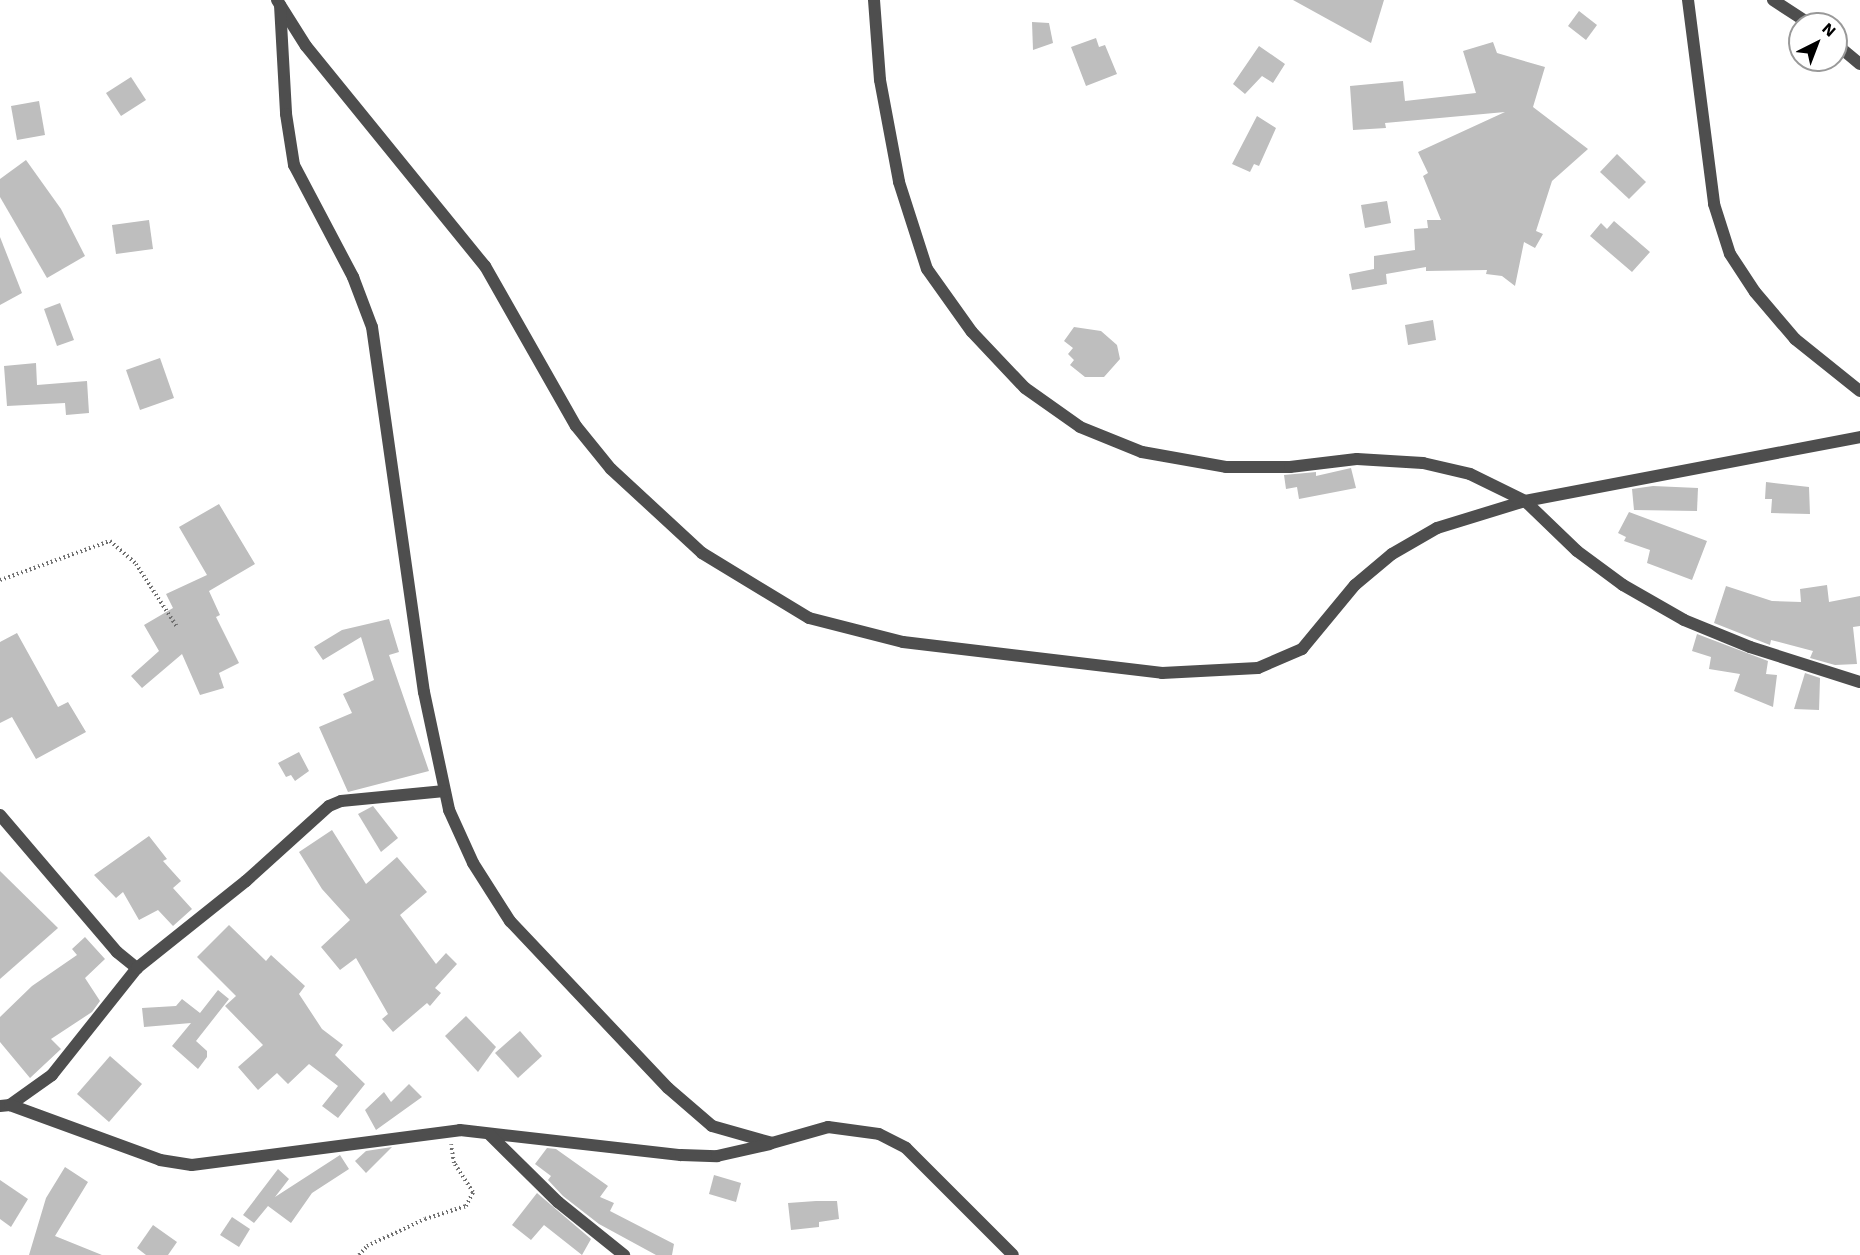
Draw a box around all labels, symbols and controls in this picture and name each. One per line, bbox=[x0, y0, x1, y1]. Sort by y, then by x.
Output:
north arrow bbox=[1788, 12, 1848, 72]
text: N bbox=[1818, 19, 1840, 41]

